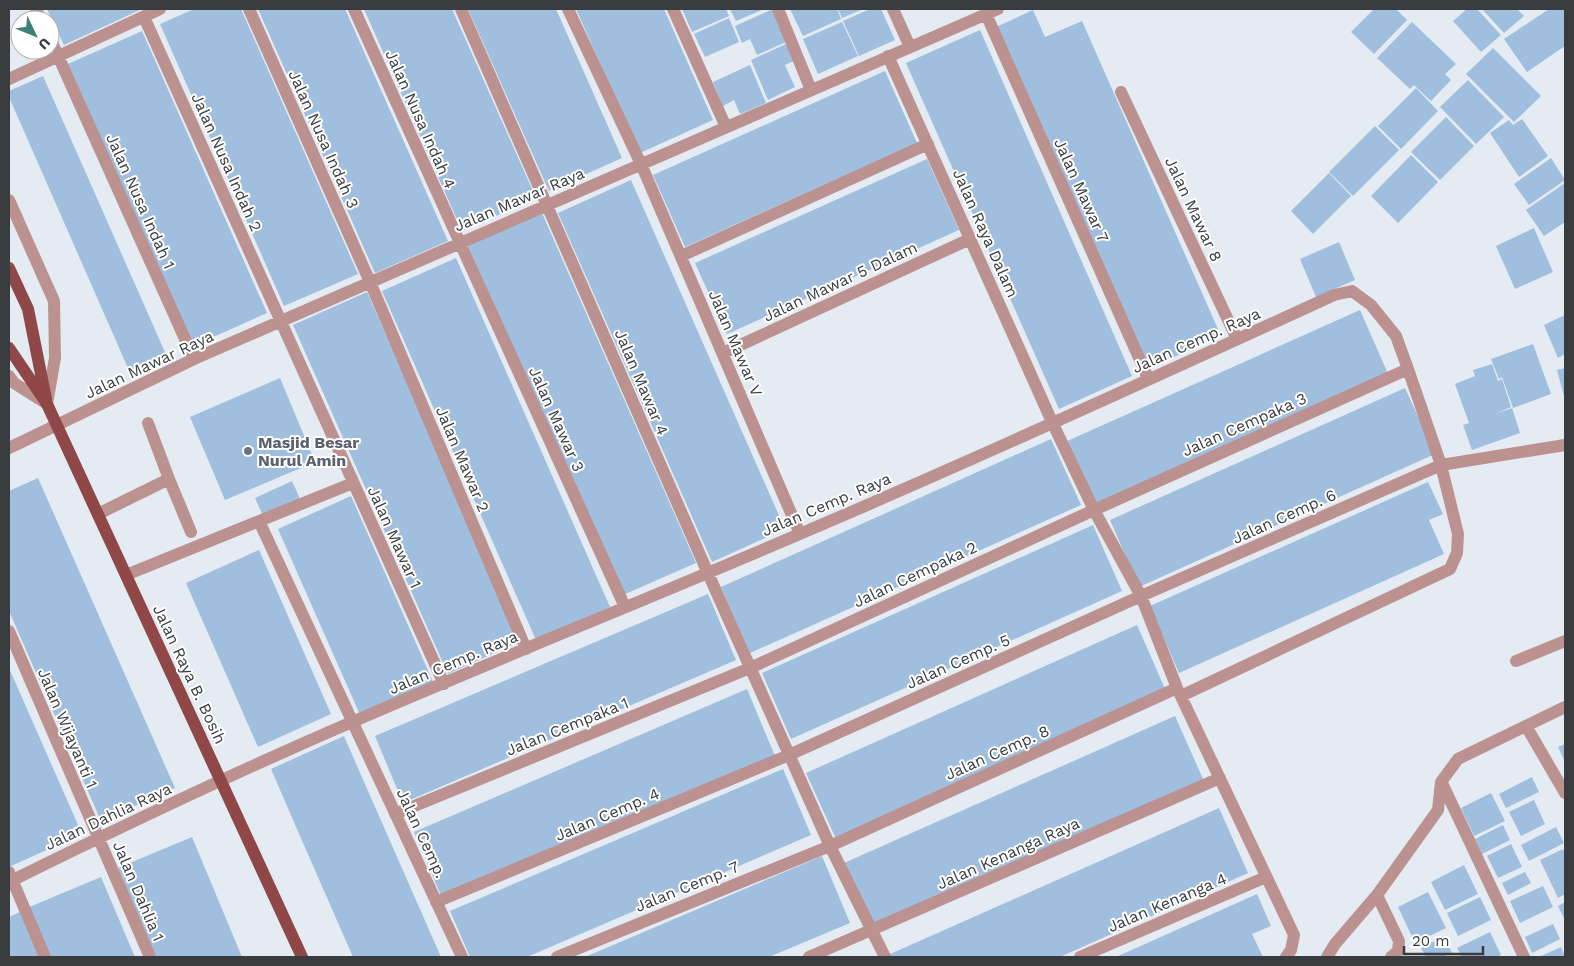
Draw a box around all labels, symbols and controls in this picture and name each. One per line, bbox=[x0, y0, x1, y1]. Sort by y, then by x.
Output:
north arrow bbox=[10, 10, 60, 60]
text: U bbox=[35, 35, 54, 53]
street label: Jalan Nusa Indah 4 bbox=[381, 47, 460, 192]
street label: Jalan Nusa Indah 3 bbox=[284, 67, 363, 211]
street label: Jalan Nusa Indah 2 bbox=[187, 90, 266, 234]
street label: Jalan Nusa Indah 1 bbox=[102, 131, 179, 272]
street label: Jalan Mawar 7 bbox=[1050, 135, 1113, 245]
street label: Jalan Mawar 8 bbox=[1161, 154, 1226, 265]
street label: Jalan Mawar Raya bbox=[451, 163, 587, 236]
street label: Jalan Raya Dalam bbox=[949, 166, 1022, 300]
street label: Jalan Mawar 5 Dalam bbox=[760, 237, 920, 326]
street label: Jalan Mawar V bbox=[705, 287, 766, 399]
street label: Jalan Cemp. Raya bbox=[1129, 304, 1263, 377]
street label: Jalan Mawar Raya bbox=[82, 326, 217, 403]
street label: Jalan Mawar 4 bbox=[611, 326, 672, 438]
street label: Jalan Mawar 3 bbox=[525, 364, 588, 475]
street label: Jalan Cempaka 3 bbox=[1179, 389, 1309, 460]
street label: Jalan Mawar 2 bbox=[432, 404, 493, 515]
place label: Masjid Besar Nurul Amin bbox=[258, 433, 359, 470]
marker: Masjid Besar Nurul Amin bbox=[242, 445, 254, 457]
street label: Jalan Cemp. Raya bbox=[759, 469, 894, 540]
street label: Jalan Mawar 1 bbox=[364, 483, 425, 591]
street label: Jalan Cemp. 6 bbox=[1229, 485, 1339, 548]
street label: Jalan Cempaka 2 bbox=[850, 538, 980, 611]
street label: Jalan Raya B. Bosih bbox=[149, 602, 230, 747]
street label: Jalan Cemp. Raya bbox=[386, 627, 521, 698]
street label: Jalan Cemp. 5 bbox=[903, 630, 1013, 693]
street label: Jalan Wijayanti 1 bbox=[34, 665, 101, 791]
street label: Jalan Cempaka 1 bbox=[503, 693, 631, 760]
street label: Jalan Cemp. 8 bbox=[942, 721, 1052, 784]
street label: Jalan Dahlia Raya bbox=[42, 779, 174, 854]
street label: Jalan Cemp. 4 bbox=[552, 784, 663, 845]
street label: Jalan Cemp. bbox=[393, 785, 451, 881]
street label: Jalan Kenanga Raya bbox=[934, 813, 1082, 893]
street label: Jalan Dahlia 1 bbox=[109, 838, 168, 944]
street label: Jalan Cemp. 7 bbox=[632, 857, 742, 916]
street label: Jalan Kenanga 4 bbox=[1105, 869, 1230, 936]
scale bar bbox=[1404, 924, 1483, 956]
text: 20 m bbox=[1412, 932, 1450, 950]

